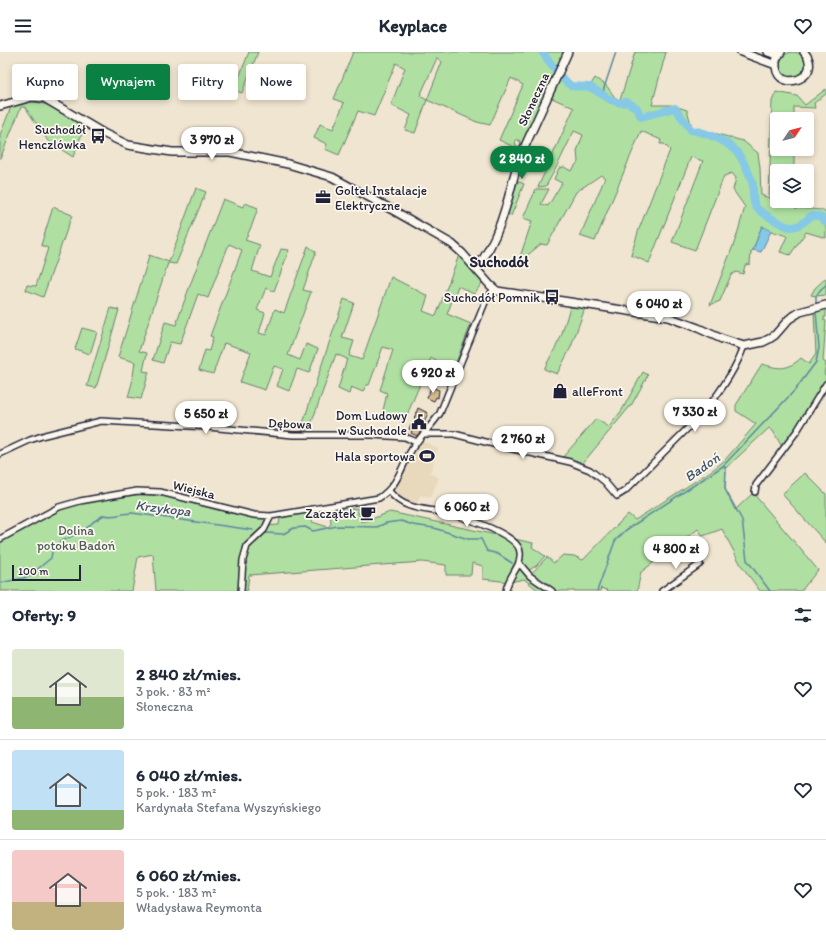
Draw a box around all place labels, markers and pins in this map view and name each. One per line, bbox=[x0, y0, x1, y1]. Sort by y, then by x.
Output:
place label: Suchodół Henczlówka bbox=[19, 122, 86, 152]
bus stop icon: Suchodół Henczlówka bbox=[89, 127, 107, 145]
pin: 3 970 zł bbox=[171, 127, 253, 161]
pin: 2 840 zł bbox=[481, 146, 563, 180]
place label: Goltel Instalacje Elektryczne bbox=[335, 183, 427, 213]
office icon: Goltel Instalacje Elektryczne bbox=[314, 188, 332, 206]
bus stop icon: Suchodół Pomnik bbox=[543, 288, 561, 306]
place label: Suchodół Pomnik bbox=[444, 290, 540, 305]
pin: 6 040 zł bbox=[618, 291, 700, 325]
pin: 6 920 zł bbox=[392, 360, 474, 394]
shop icon: alleFront bbox=[551, 382, 569, 400]
place label: alleFront bbox=[572, 384, 623, 399]
pin: 7 330 zł bbox=[654, 399, 736, 433]
pin: 5 650 zł bbox=[165, 401, 247, 435]
place label: Dom Ludowy w Suchodole bbox=[336, 408, 407, 438]
public building icon: Dom Ludowy w Suchodole bbox=[410, 413, 428, 431]
pin: 2 760 zł bbox=[482, 426, 564, 460]
sports icon: Hala sportowa bbox=[418, 447, 436, 465]
place label: Hala sportowa bbox=[335, 449, 416, 464]
pin: 6 060 zł bbox=[426, 494, 508, 528]
cafe icon: Zaczątek bbox=[359, 504, 377, 522]
place label: Zaczątek bbox=[305, 506, 356, 521]
pin: 4 800 zł bbox=[635, 536, 717, 570]

